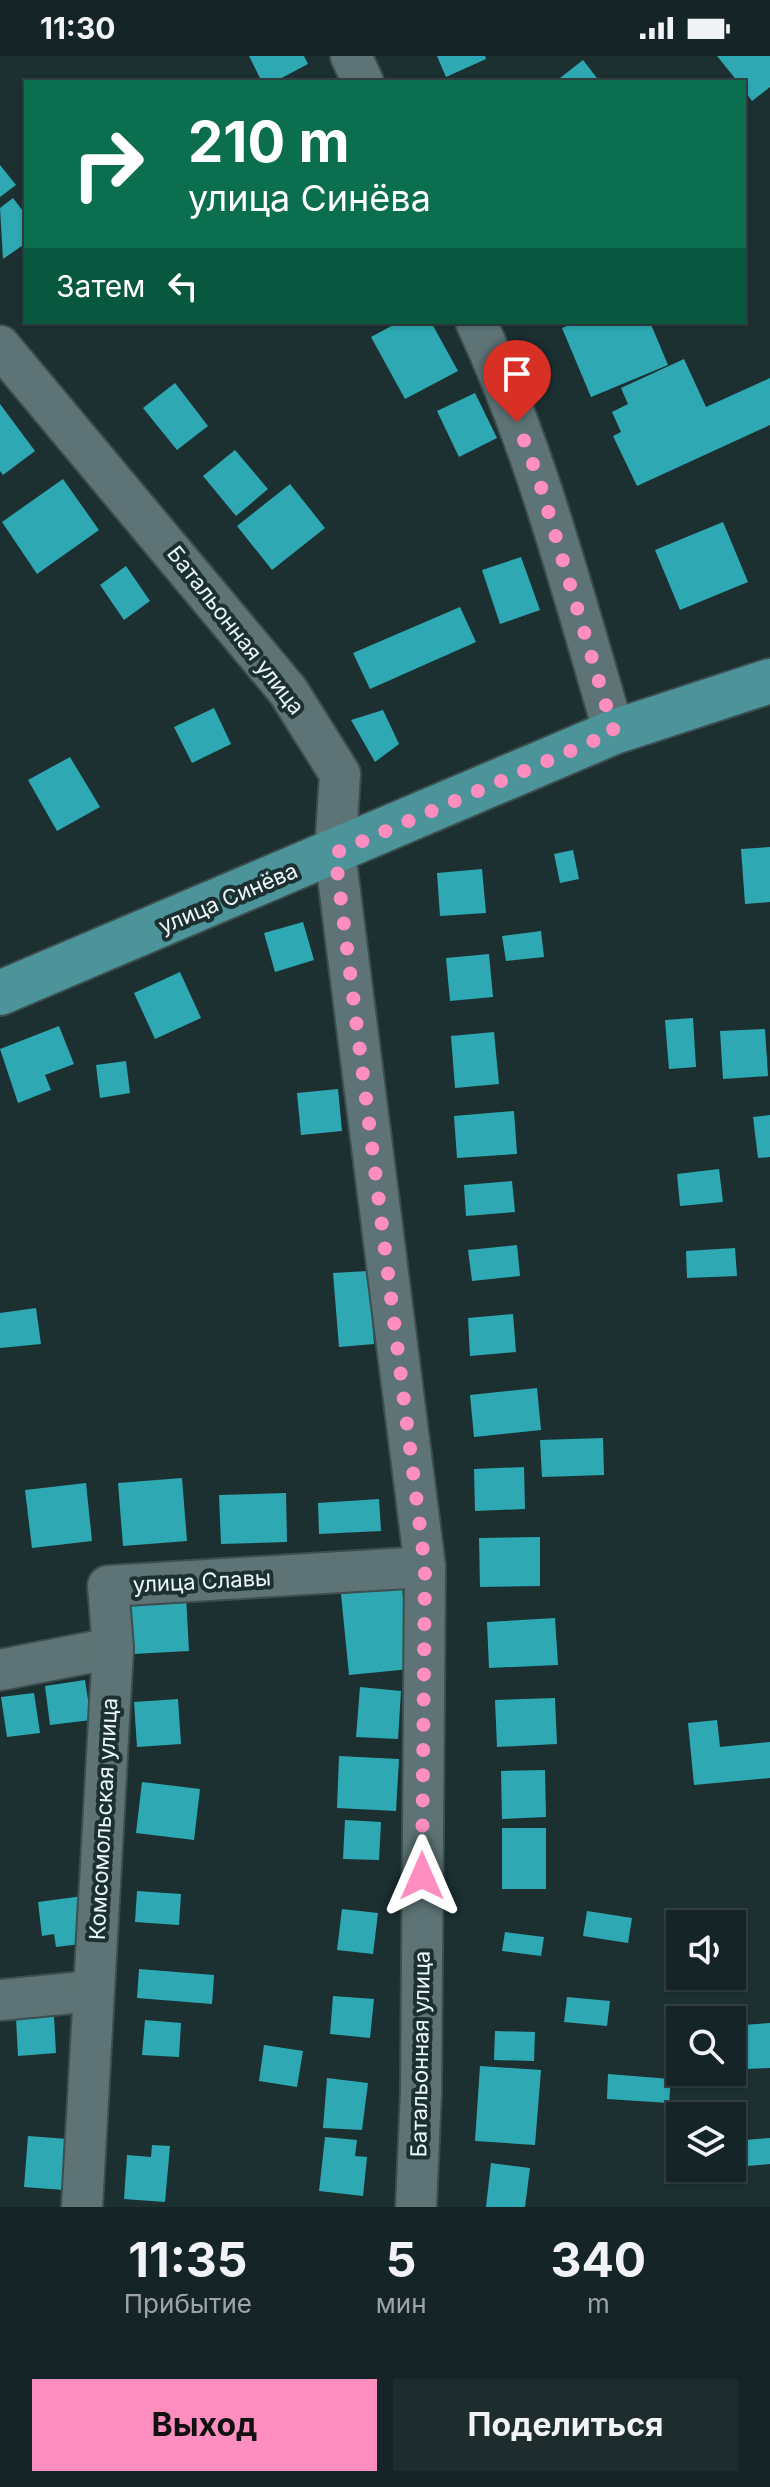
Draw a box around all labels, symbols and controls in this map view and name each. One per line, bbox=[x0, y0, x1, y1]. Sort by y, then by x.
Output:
text: 11:30 bbox=[40, 10, 115, 46]
text: 210 m bbox=[188, 108, 350, 176]
icon: right bbox=[56, 112, 160, 216]
text: улица Синёва bbox=[188, 176, 431, 220]
icon: left bbox=[161, 264, 205, 308]
text: Затем bbox=[56, 268, 145, 304]
pin bbox=[483, 340, 551, 422]
icon: arrive bbox=[495, 352, 539, 396]
street label: Батальонная улица bbox=[162, 541, 310, 719]
street label: улица Синёва bbox=[155, 857, 301, 939]
street label: улица Славы bbox=[132, 1564, 272, 1598]
street label: Комсомольская улица bbox=[84, 1697, 122, 1941]
position arrow bbox=[380, 1834, 464, 1918]
map controls bbox=[666, 1910, 746, 2182]
button: sound bbox=[666, 1910, 746, 1990]
street label: Батальонная улица bbox=[405, 1950, 435, 2158]
button: search bbox=[666, 2006, 746, 2086]
button: layers bbox=[666, 2102, 746, 2182]
text: 11:35 bbox=[128, 2230, 247, 2289]
text: 5 bbox=[386, 2230, 417, 2289]
text: 340 bbox=[550, 2230, 646, 2289]
text: Прибытие bbox=[124, 2288, 252, 2319]
text: мин bbox=[376, 2288, 427, 2319]
text: m bbox=[587, 2288, 610, 2319]
button: Выход bbox=[32, 2379, 377, 2471]
button: Поделиться bbox=[393, 2379, 738, 2471]

